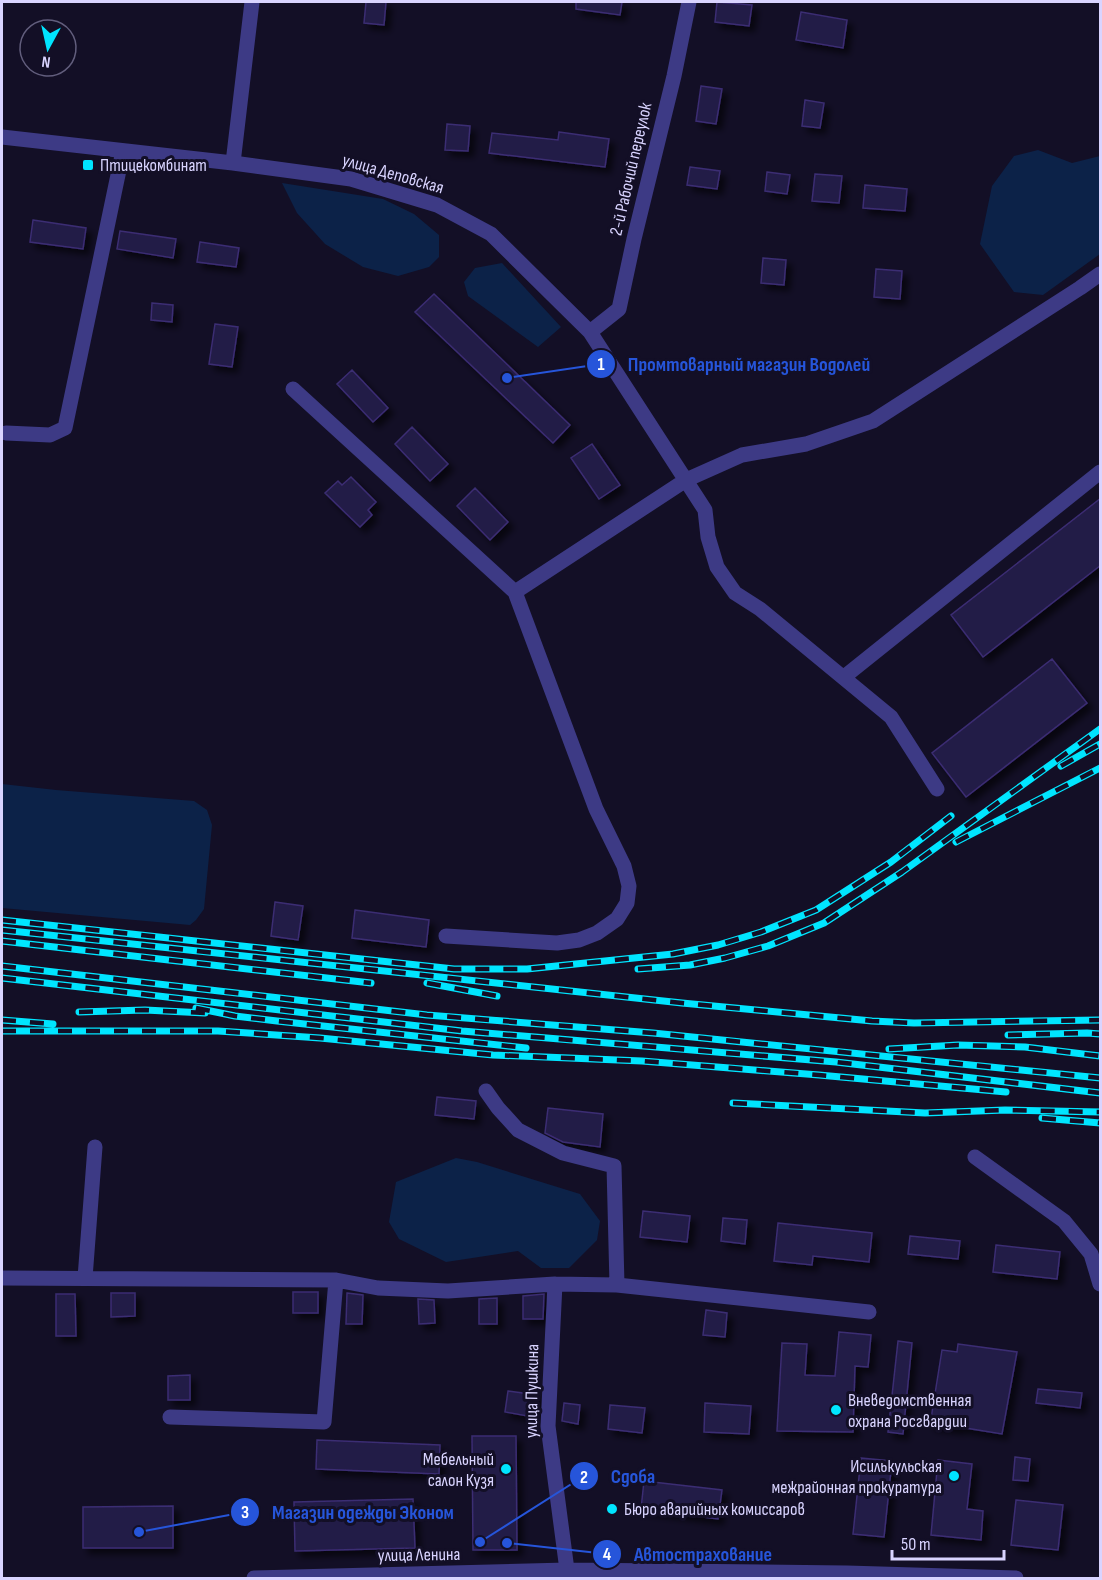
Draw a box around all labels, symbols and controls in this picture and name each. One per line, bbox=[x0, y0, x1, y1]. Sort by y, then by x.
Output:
north arrow bbox=[18, 18, 78, 78]
text: N bbox=[41, 51, 52, 71]
street label: 2-й Рабочий переулок bbox=[605, 100, 657, 238]
street label: улица Деповская bbox=[340, 150, 446, 198]
place label: Птицекомбинат bbox=[100, 155, 207, 176]
marker: Птицекомбинат bbox=[81, 158, 95, 172]
callout: Промтоварный магазин Водолей bbox=[586, 345, 882, 383]
text: Промтоварный магазин Водолей bbox=[628, 353, 870, 377]
text: 1 bbox=[597, 354, 605, 375]
street label: улица Пушкина bbox=[521, 1344, 543, 1438]
place label: Вневедомственная охрана Росгвардии bbox=[848, 1390, 972, 1432]
marker: Вневедомственная охрана Росгвардии bbox=[829, 1403, 843, 1417]
place label: Мебельный салон Кузя bbox=[423, 1449, 494, 1491]
place label: Исилькульская межрайонная прокуратура bbox=[771, 1456, 942, 1498]
callout: Сдоба bbox=[569, 1457, 668, 1495]
marker: Мебельный салон Кузя bbox=[499, 1462, 513, 1476]
text: Сдоба bbox=[611, 1465, 655, 1489]
text: 2 bbox=[580, 1467, 588, 1488]
marker: Исилькульская межрайонная прокуратура bbox=[947, 1469, 961, 1483]
callout: Магазин одежды Эконом bbox=[230, 1493, 466, 1531]
place label: Бюро аварийных комиссаров bbox=[624, 1499, 805, 1520]
text: Магазин одежды Эконом bbox=[272, 1501, 454, 1525]
text: 3 bbox=[241, 1502, 249, 1523]
marker: Бюро аварийных комиссаров bbox=[605, 1502, 619, 1516]
scale bar bbox=[892, 1523, 1004, 1561]
text: 50 m bbox=[901, 1534, 931, 1555]
callout: Автострахование bbox=[592, 1535, 784, 1573]
text: Автострахование bbox=[633, 1543, 772, 1567]
street label: улица Ленина bbox=[378, 1544, 461, 1566]
text: 4 bbox=[603, 1544, 612, 1565]

